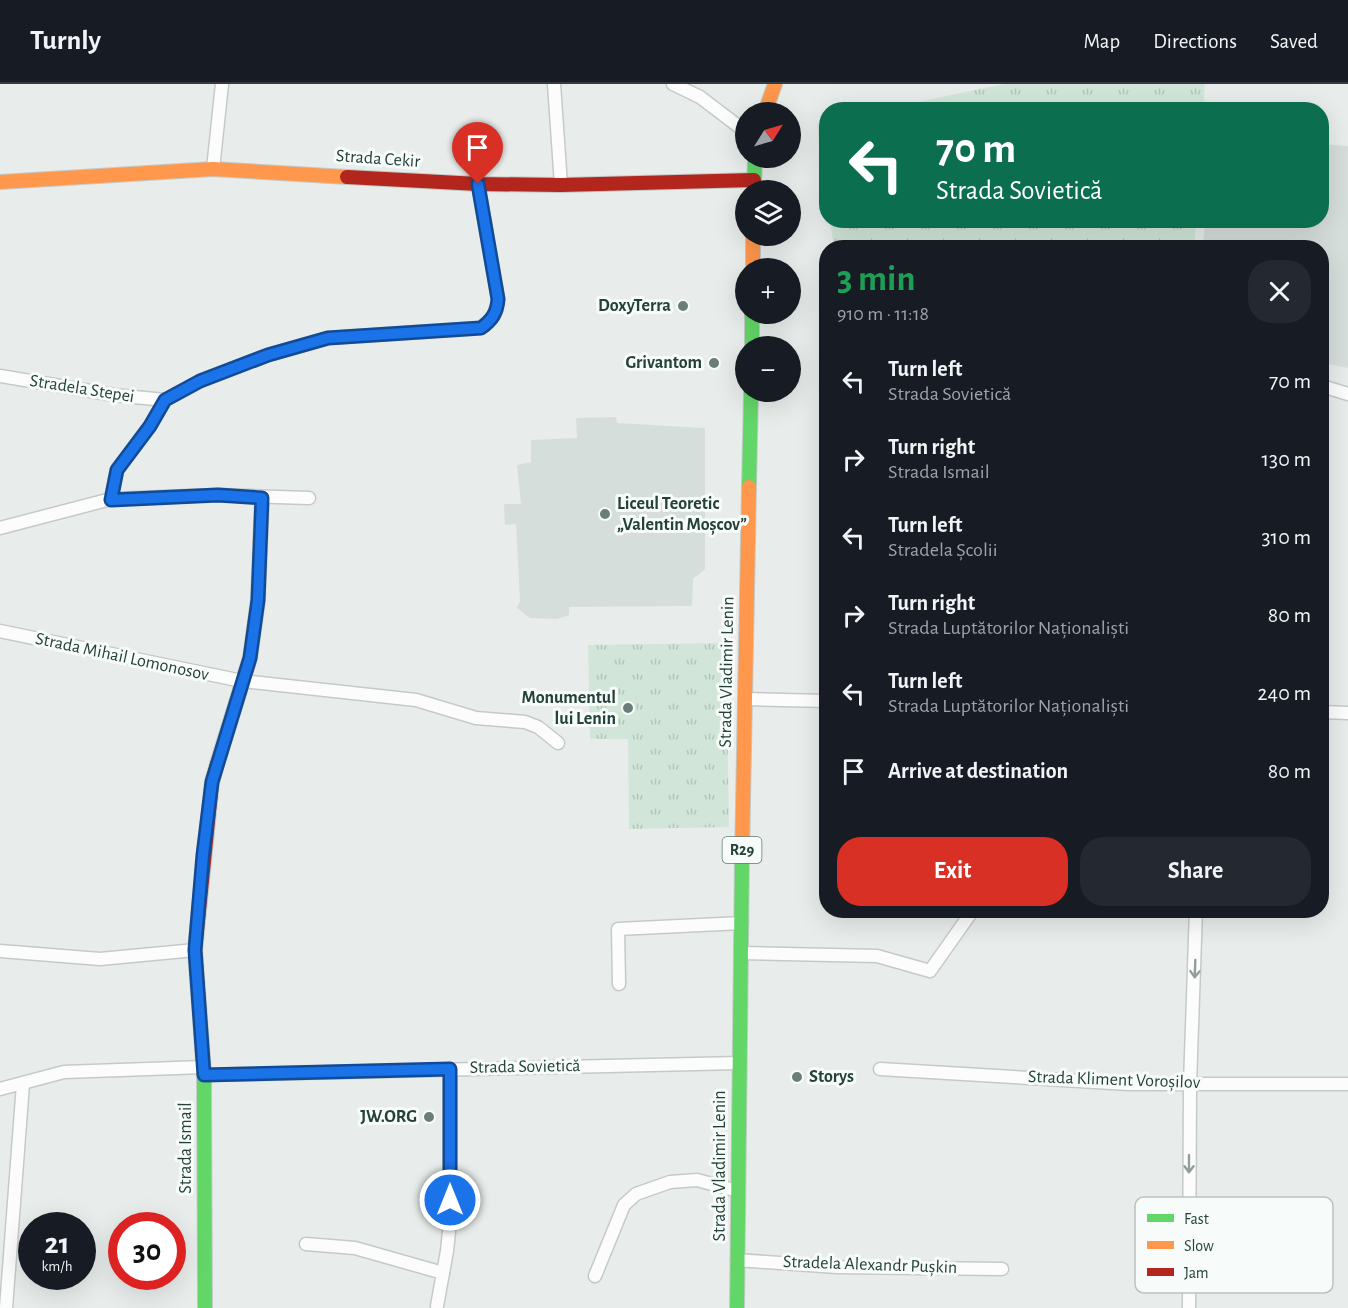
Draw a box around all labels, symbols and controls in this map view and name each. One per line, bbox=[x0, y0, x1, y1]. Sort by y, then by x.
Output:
text: Turnly bbox=[30, 27, 101, 55]
text: Map bbox=[1084, 31, 1120, 52]
text: Directions bbox=[1153, 31, 1237, 52]
text: Saved bbox=[1270, 31, 1318, 52]
north arrow bbox=[735, 102, 801, 168]
map controls bbox=[735, 102, 801, 402]
pin bbox=[452, 122, 503, 184]
icon: left bbox=[837, 126, 915, 204]
text: 70 m bbox=[936, 128, 1016, 170]
icon: arrive bbox=[461, 131, 494, 164]
street label: Strada Cekir bbox=[335, 147, 421, 171]
text: Strada Sovietică bbox=[936, 177, 1102, 204]
button: layers bbox=[735, 180, 801, 246]
button: + bbox=[735, 258, 801, 324]
button: close bbox=[1248, 260, 1311, 323]
text: 3 min bbox=[837, 261, 915, 297]
place label: DoxyTerra bbox=[598, 297, 671, 315]
marker: DoxyTerra bbox=[676, 299, 690, 313]
text: 910 m · 11:18 bbox=[837, 304, 929, 324]
button: − bbox=[735, 336, 801, 402]
place label: Grivantom bbox=[626, 354, 702, 372]
marker: Grivantom bbox=[707, 356, 721, 370]
text: Turn left bbox=[888, 358, 962, 380]
icon: left bbox=[837, 365, 870, 398]
text: 70 m bbox=[1269, 370, 1311, 392]
street label: Stradela Stepei bbox=[28, 372, 136, 406]
text: Strada Sovietică bbox=[888, 384, 1011, 404]
text: Turn right bbox=[888, 436, 975, 458]
icon: right bbox=[837, 443, 870, 476]
text: 130 m bbox=[1262, 448, 1311, 470]
text: Strada Ismail bbox=[888, 462, 990, 482]
place label: Liceul Teoretic „Valentin Moșcov” bbox=[617, 495, 747, 535]
marker: Liceul Teoretic „Valentin Moșcov” bbox=[598, 507, 612, 521]
text: Turn left bbox=[888, 514, 962, 536]
icon: left bbox=[837, 521, 870, 554]
text: 310 m bbox=[1262, 526, 1311, 548]
text: Stradela Școlii bbox=[888, 540, 998, 560]
text: Turn right bbox=[888, 592, 975, 614]
street label: Strada Vladimir Lenin bbox=[717, 596, 737, 748]
icon: right bbox=[837, 599, 870, 632]
text: 80 m bbox=[1268, 604, 1311, 626]
text: Strada Luptătorilor Naționaliști bbox=[888, 618, 1129, 638]
street label: Strada Mihail Lomonosov bbox=[34, 630, 211, 684]
text: Turn left bbox=[888, 670, 962, 692]
icon: left bbox=[837, 677, 870, 710]
text: 240 m bbox=[1258, 682, 1311, 704]
place label: Monumentul lui Lenin bbox=[522, 689, 616, 728]
text: Strada Luptătorilor Naționaliști bbox=[888, 696, 1129, 716]
marker: Monumentul lui Lenin bbox=[621, 701, 635, 715]
icon: arrive bbox=[837, 755, 870, 788]
text: Arrive at destination bbox=[888, 760, 1068, 782]
text: 80 m bbox=[1268, 760, 1311, 782]
road number: R29 bbox=[722, 837, 762, 863]
button: Exit bbox=[837, 837, 1068, 906]
button: Share bbox=[1080, 837, 1311, 906]
one-way arrow bbox=[1189, 958, 1200, 978]
street label: Strada Sovietică bbox=[469, 1057, 581, 1077]
place label: Storys bbox=[809, 1068, 854, 1086]
street label: Strada Kliment Voroșilov bbox=[1027, 1068, 1201, 1093]
marker: Storys bbox=[790, 1070, 804, 1084]
street label: Strada Vladimir Lenin bbox=[711, 1090, 729, 1242]
street label: Strada Ismail bbox=[177, 1102, 195, 1194]
place label: JW.ORG bbox=[360, 1108, 417, 1126]
marker: JW.ORG bbox=[422, 1110, 436, 1124]
one-way arrow bbox=[1183, 1153, 1195, 1173]
position arrow bbox=[418, 1168, 482, 1232]
legend bbox=[1135, 1197, 1333, 1293]
text: Fast bbox=[1184, 1211, 1209, 1227]
speed limit sign: 30 bbox=[108, 1212, 186, 1290]
text: 21 bbox=[45, 1229, 69, 1259]
text: Slow bbox=[1184, 1238, 1214, 1254]
street label: Stradela Alexandr Pușkin bbox=[782, 1253, 958, 1278]
text: km/h bbox=[42, 1259, 72, 1274]
text: Jam bbox=[1184, 1265, 1209, 1281]

